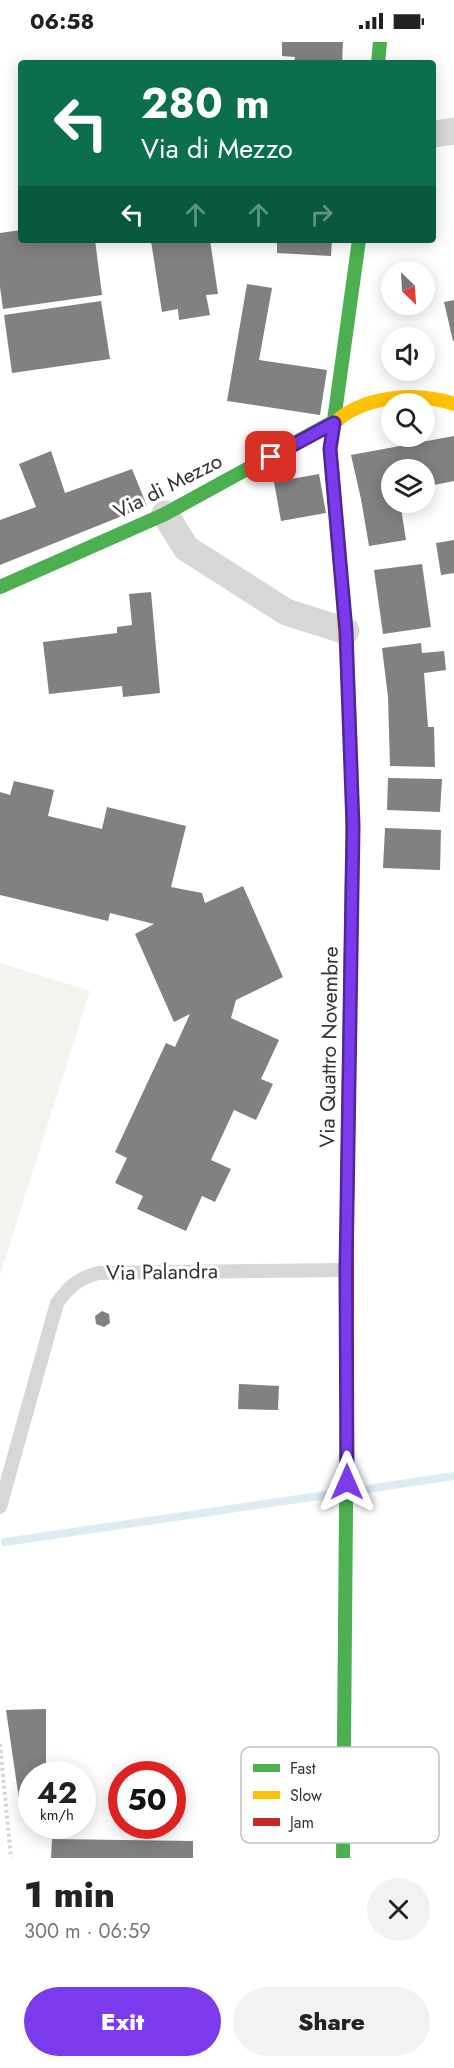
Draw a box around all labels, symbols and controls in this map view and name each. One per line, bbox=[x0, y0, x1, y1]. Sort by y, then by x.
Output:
text: 06:58 bbox=[30, 5, 94, 37]
text: 280 m bbox=[141, 73, 270, 134]
icon: left bbox=[42, 84, 120, 162]
text: Via di Mezzo bbox=[141, 129, 293, 168]
icon: left bbox=[116, 198, 149, 231]
icon: ahead bbox=[179, 198, 212, 231]
icon: ahead bbox=[242, 198, 275, 231]
icon: right bbox=[305, 198, 338, 231]
north arrow bbox=[381, 261, 435, 315]
map controls bbox=[381, 261, 435, 513]
button: sound bbox=[381, 327, 435, 381]
button: search bbox=[381, 393, 435, 447]
pin bbox=[245, 431, 296, 482]
icon: arrive bbox=[254, 440, 287, 473]
street label: Via di Mezzo bbox=[109, 446, 227, 526]
button: layers bbox=[381, 459, 435, 513]
street label: Via Quattro Novembre bbox=[312, 946, 346, 1148]
street label: Via Palandra bbox=[106, 1256, 218, 1288]
position arrow bbox=[315, 1450, 379, 1514]
legend bbox=[241, 1747, 439, 1843]
text: Fast bbox=[290, 1757, 316, 1780]
speed limit sign: 50 bbox=[108, 1761, 186, 1839]
text: 42 bbox=[37, 1771, 77, 1814]
text: Slow bbox=[290, 1784, 322, 1807]
text: km/h bbox=[40, 1804, 74, 1826]
text: Jam bbox=[288, 1811, 314, 1834]
text: 1 min bbox=[24, 1868, 115, 1920]
button: close bbox=[367, 1878, 430, 1941]
text: 300 m · 06:59 bbox=[24, 1917, 151, 1946]
button: Exit bbox=[24, 1987, 221, 2056]
button: Share bbox=[233, 1987, 430, 2056]

